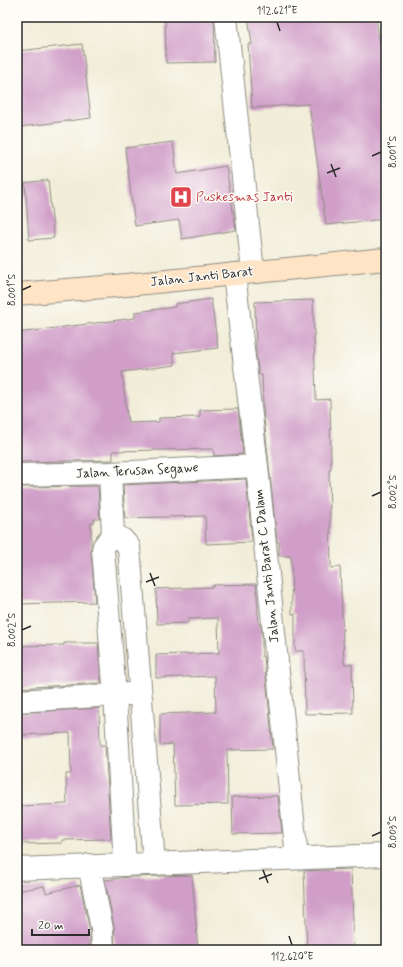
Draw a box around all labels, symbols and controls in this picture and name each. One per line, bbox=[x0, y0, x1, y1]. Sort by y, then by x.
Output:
text: 112.621°E bbox=[257, 4, 297, 18]
text: 8.001°S bbox=[386, 135, 400, 168]
hospital icon: Puskesmas Janti bbox=[168, 184, 194, 210]
place label: Puskesmas Janti bbox=[196, 189, 292, 206]
street label: Jalan Janti Barat bbox=[150, 263, 254, 291]
text: 8.001°S bbox=[5, 273, 19, 306]
street label: Jalan Terusan Segawe bbox=[75, 459, 199, 484]
text: 8.002°S bbox=[386, 474, 400, 509]
street label: Jalan Janti Barat C Dalam bbox=[250, 488, 284, 644]
text: 8.002°S bbox=[5, 612, 19, 647]
text: 8.003°S bbox=[386, 815, 400, 848]
scale bar bbox=[32, 911, 89, 937]
text: 20 m bbox=[38, 918, 64, 934]
text: 112.620°E bbox=[271, 950, 314, 964]

